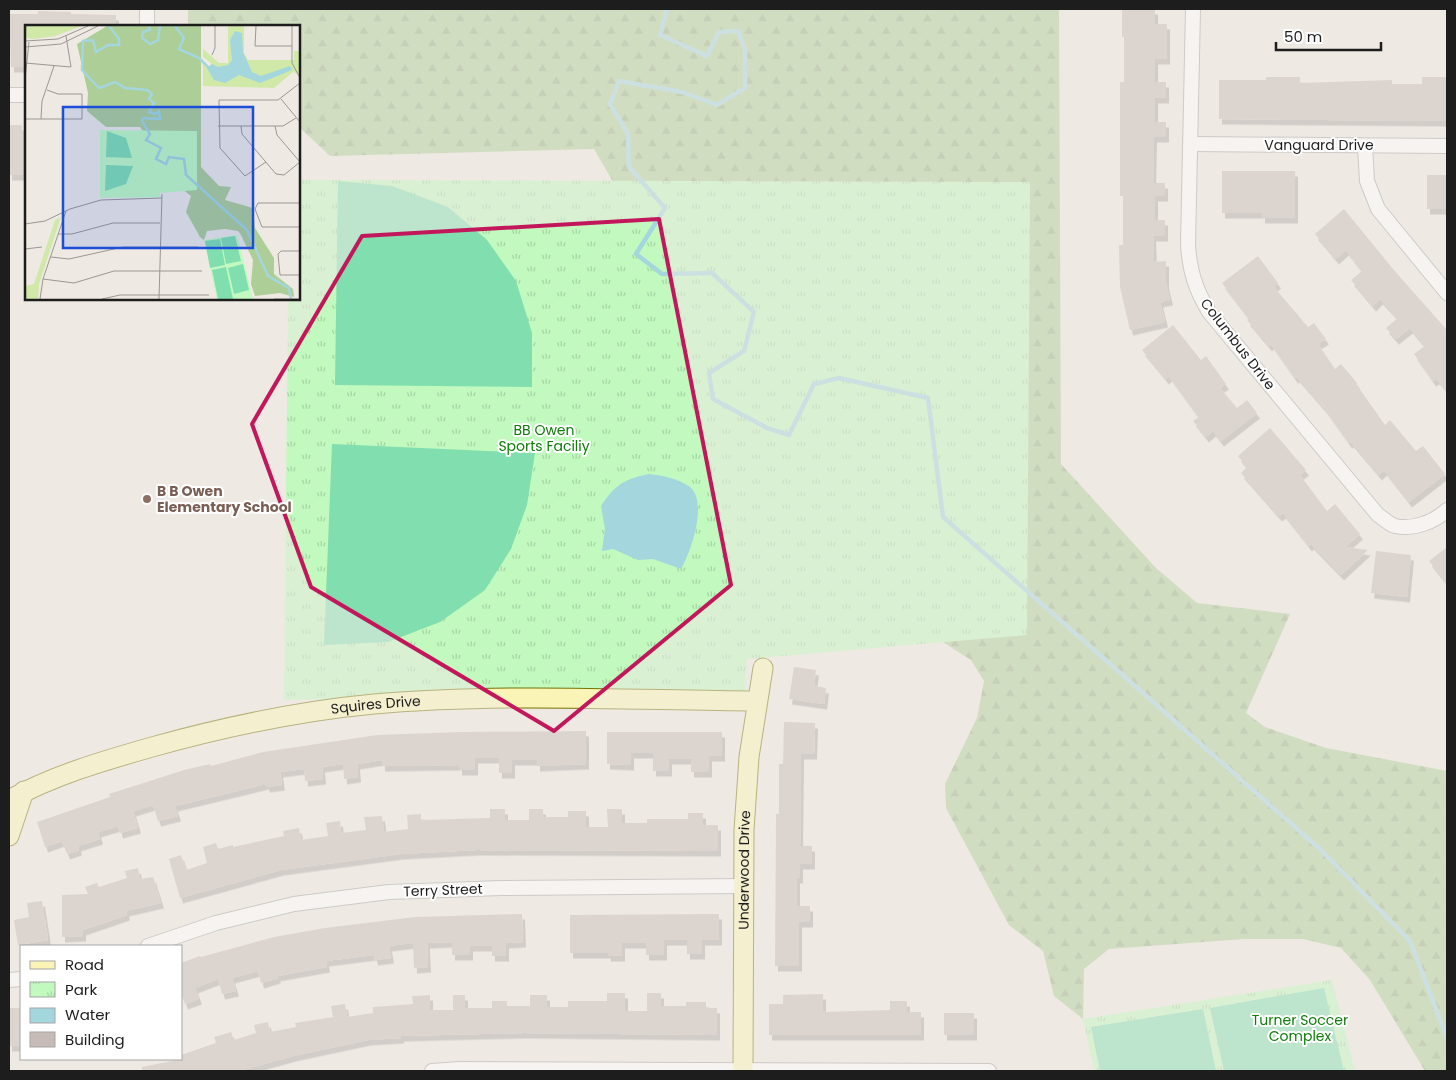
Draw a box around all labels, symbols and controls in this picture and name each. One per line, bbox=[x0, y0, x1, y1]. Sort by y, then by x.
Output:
scale bar bbox=[1276, 20, 1381, 52]
inset map bbox=[25, 25, 300, 300]
text: 50 m bbox=[1284, 26, 1322, 47]
street label: Vanguard Drive bbox=[1264, 135, 1374, 155]
street label: Columbus Drive bbox=[1196, 294, 1280, 394]
park label: BB Owen Sports Faciliy bbox=[498, 420, 590, 456]
place label: B B Owen Elementary School bbox=[157, 481, 292, 517]
marker: B B Owen Elementary School bbox=[141, 493, 153, 505]
street label: Squires Drive bbox=[330, 691, 422, 719]
street label: Underwood Drive bbox=[734, 809, 755, 930]
street label: Terry Street bbox=[403, 879, 483, 901]
legend bbox=[20, 945, 182, 1060]
text: Road bbox=[65, 954, 104, 975]
text: Park bbox=[65, 979, 97, 1000]
text: Water bbox=[65, 1004, 111, 1025]
park label: Turner Soccer Complex bbox=[1252, 1010, 1348, 1046]
text: Building bbox=[65, 1029, 125, 1050]

